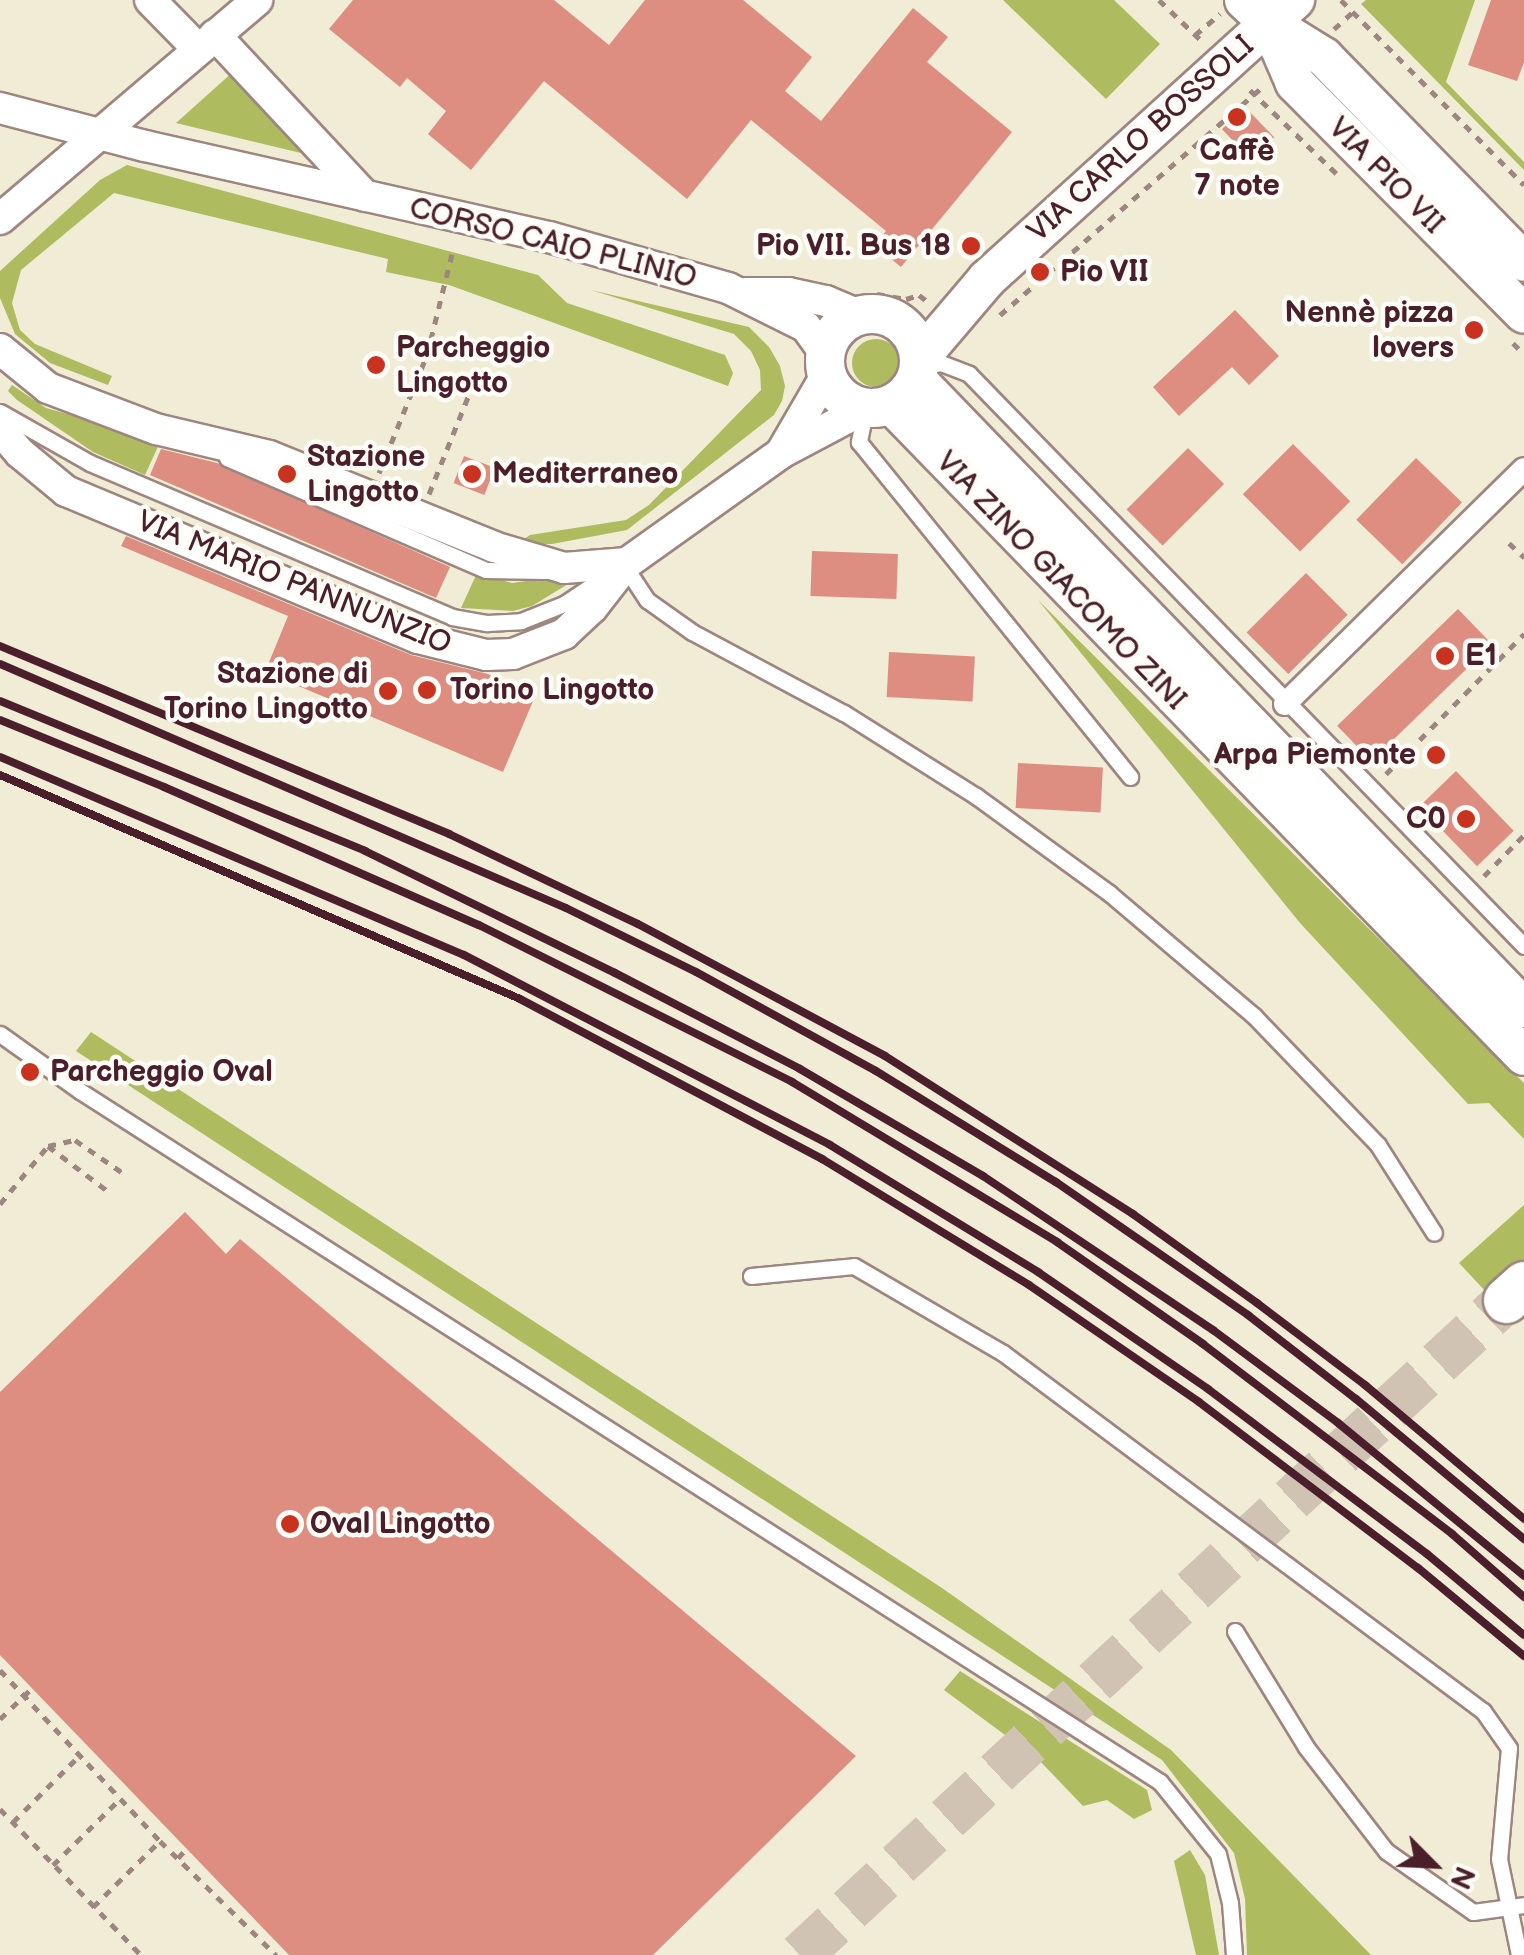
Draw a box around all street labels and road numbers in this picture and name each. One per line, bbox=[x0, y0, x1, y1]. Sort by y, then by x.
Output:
street label: VIA CARLO BOSSOLI bbox=[1021, 28, 1261, 250]
street label: VIA PIO VII bbox=[1320, 110, 1452, 242]
street label: CORSO CAIO PLINIO bbox=[406, 190, 700, 296]
street label: VIA ZINO GIACOMO ZINI bbox=[928, 444, 1194, 718]
street label: VIA MARIO PANNUNZIO bbox=[132, 503, 456, 663]

